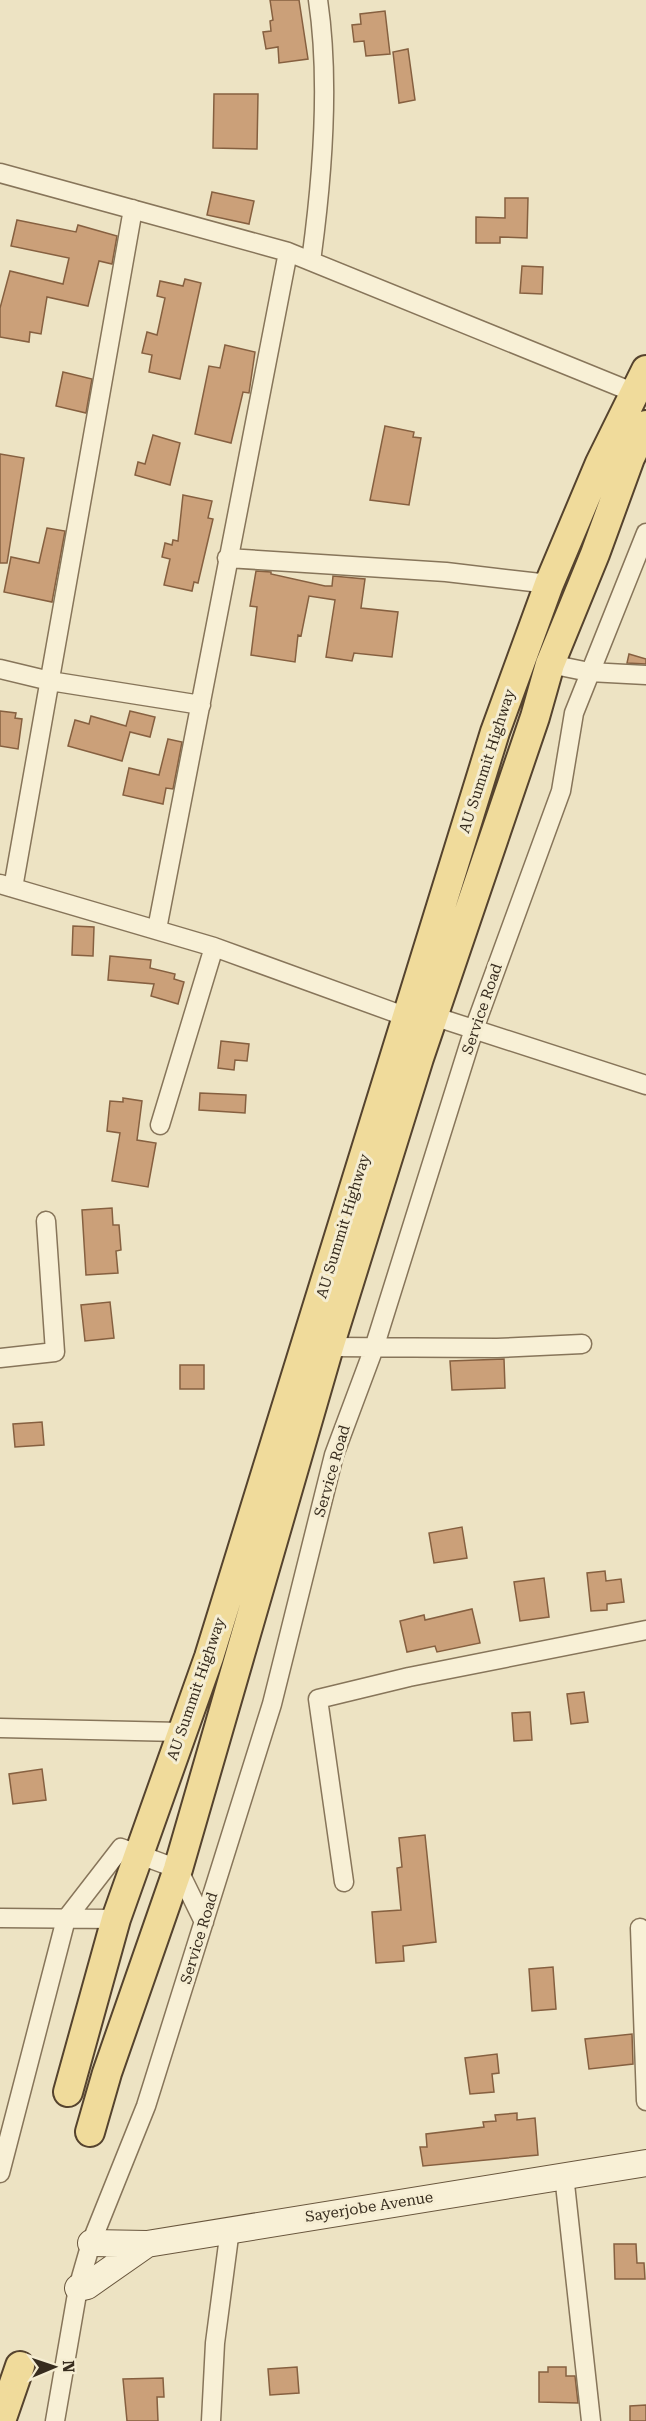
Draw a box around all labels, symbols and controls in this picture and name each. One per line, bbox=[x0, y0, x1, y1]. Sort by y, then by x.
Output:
street label: AU Summit Highway bbox=[455, 687, 519, 835]
street label: Service Road bbox=[458, 961, 506, 1057]
street label: AU Summit Highway bbox=[312, 1151, 374, 1300]
street label: Service Road bbox=[310, 1422, 354, 1519]
street label: AU Summit Highway bbox=[163, 1615, 229, 1763]
street label: Service Road bbox=[177, 1890, 222, 1986]
street label: Sayerjobe Avenue bbox=[304, 2188, 434, 2226]
north arrow bbox=[24, 2337, 84, 2397]
text: N bbox=[59, 2360, 78, 2373]

